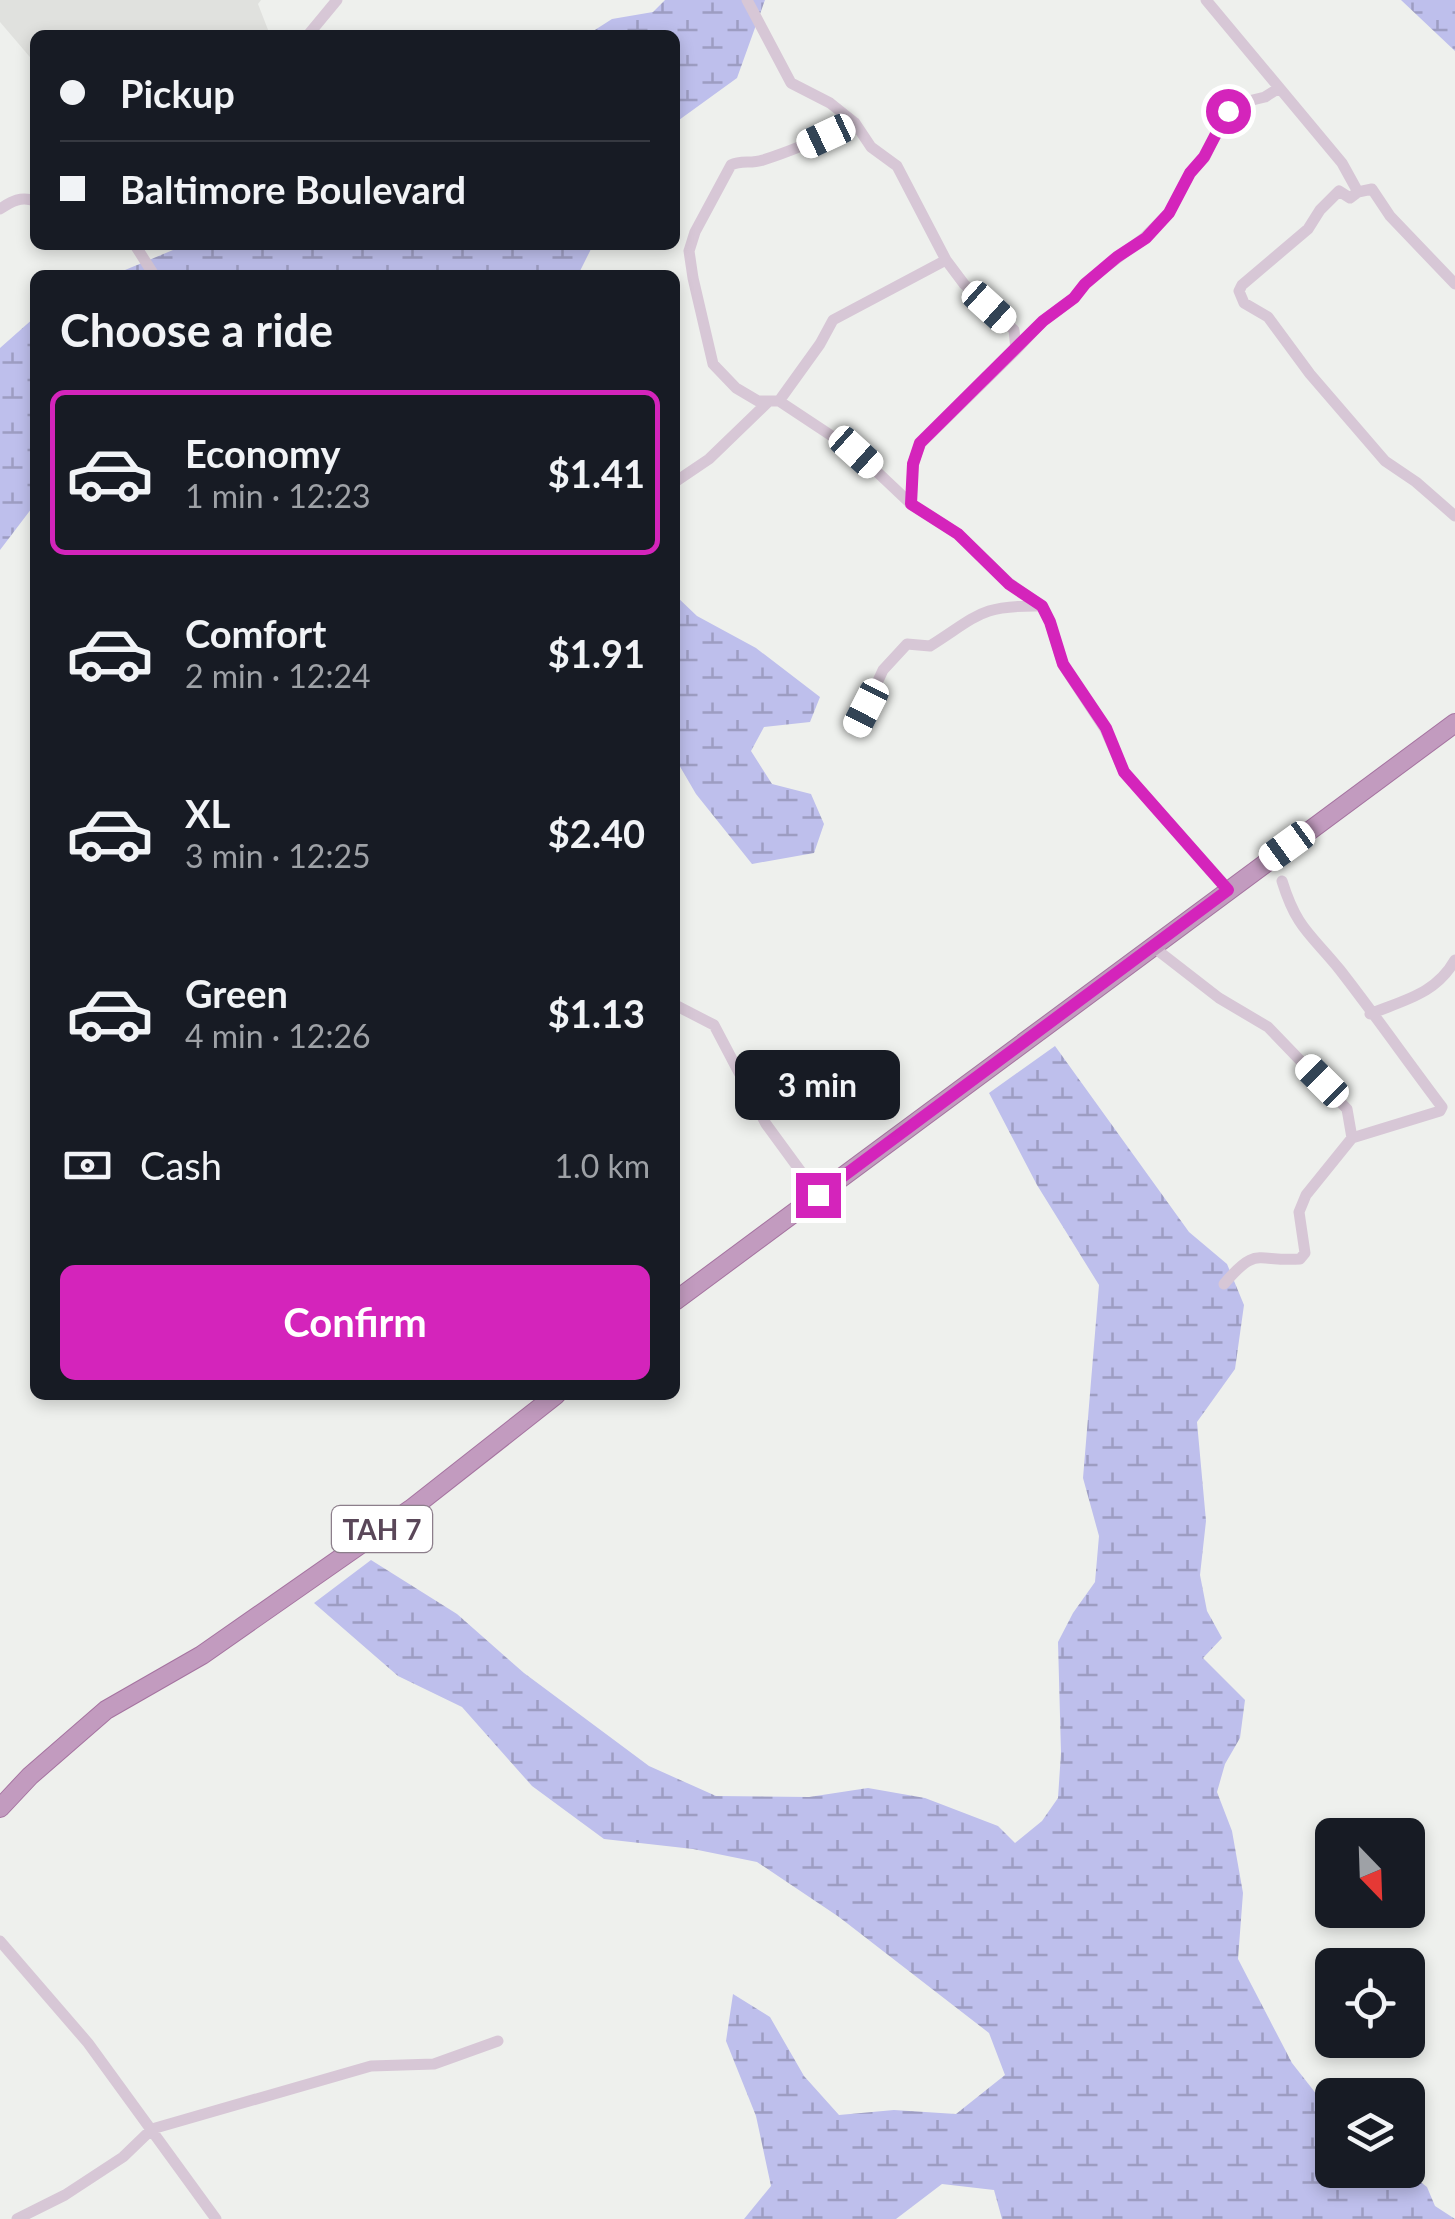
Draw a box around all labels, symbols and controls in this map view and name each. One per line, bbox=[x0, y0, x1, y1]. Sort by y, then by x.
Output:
text: Pickup bbox=[120, 70, 235, 116]
route start bbox=[1206, 89, 1251, 134]
car bbox=[792, 110, 860, 162]
text: Baltimore Boulevard bbox=[120, 166, 466, 212]
car bbox=[957, 276, 1021, 338]
text: Choose a ride bbox=[60, 303, 333, 357]
car bbox=[824, 421, 888, 483]
icon: car bbox=[65, 428, 155, 518]
text: Economy bbox=[185, 430, 340, 476]
text: $1.41 bbox=[548, 450, 645, 496]
text: 1 min · 12:23 bbox=[185, 476, 371, 515]
icon: car bbox=[65, 608, 155, 698]
text: Comfort bbox=[185, 610, 326, 656]
text: $1.91 bbox=[548, 630, 645, 676]
text: 2 min · 12:24 bbox=[185, 656, 371, 695]
car bbox=[839, 674, 893, 742]
icon: car bbox=[65, 788, 155, 878]
text: XL bbox=[185, 790, 230, 836]
text: $2.40 bbox=[548, 810, 645, 856]
car bbox=[1254, 816, 1320, 876]
text: 3 min · 12:25 bbox=[185, 836, 371, 875]
icon: car bbox=[65, 968, 155, 1058]
text: Green bbox=[185, 970, 288, 1016]
text: $1.13 bbox=[548, 990, 645, 1036]
text: 4 min · 12:26 bbox=[185, 1016, 371, 1055]
car bbox=[1290, 1049, 1354, 1113]
callout: 3 min bbox=[736, 1050, 900, 1120]
text: 3 min bbox=[778, 1065, 857, 1104]
icon: cash bbox=[60, 1138, 115, 1193]
text: Cash bbox=[140, 1142, 222, 1188]
text: 1.0 km bbox=[555, 1146, 650, 1185]
route end bbox=[796, 1173, 841, 1218]
button: Confirm bbox=[60, 1265, 650, 1380]
road number: TAH 7 bbox=[332, 1506, 432, 1552]
north arrow bbox=[1315, 1818, 1425, 1928]
map controls bbox=[1315, 1818, 1425, 2188]
button: locate bbox=[1315, 1948, 1425, 2058]
button: layers bbox=[1315, 2078, 1425, 2188]

